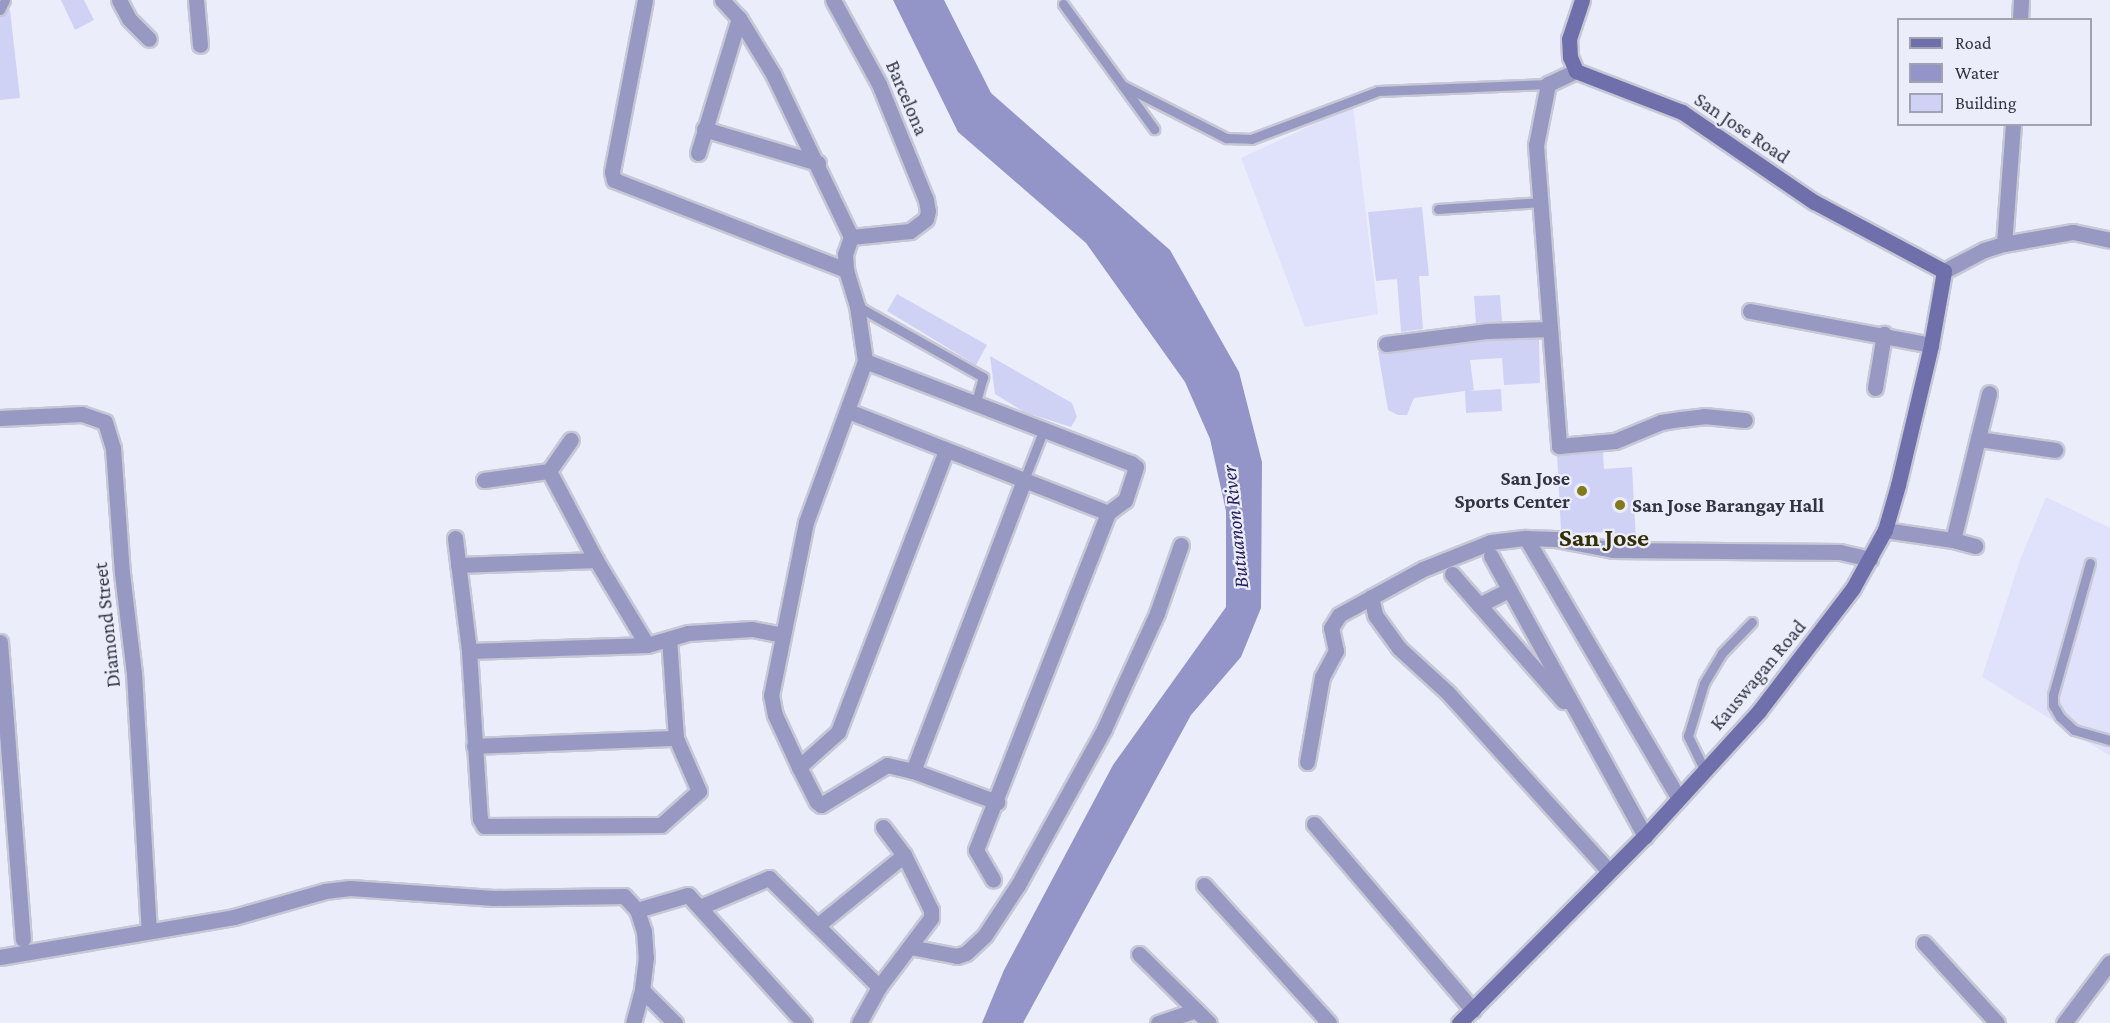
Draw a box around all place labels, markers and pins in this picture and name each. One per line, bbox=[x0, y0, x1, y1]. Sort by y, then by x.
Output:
place label: San Jose Sports Center bbox=[1454, 467, 1570, 514]
marker: San Jose Sports Center bbox=[1575, 484, 1589, 498]
place label: San Jose Barangay Hall bbox=[1632, 493, 1824, 517]
marker: San Jose Barangay Hall bbox=[1613, 498, 1627, 512]

